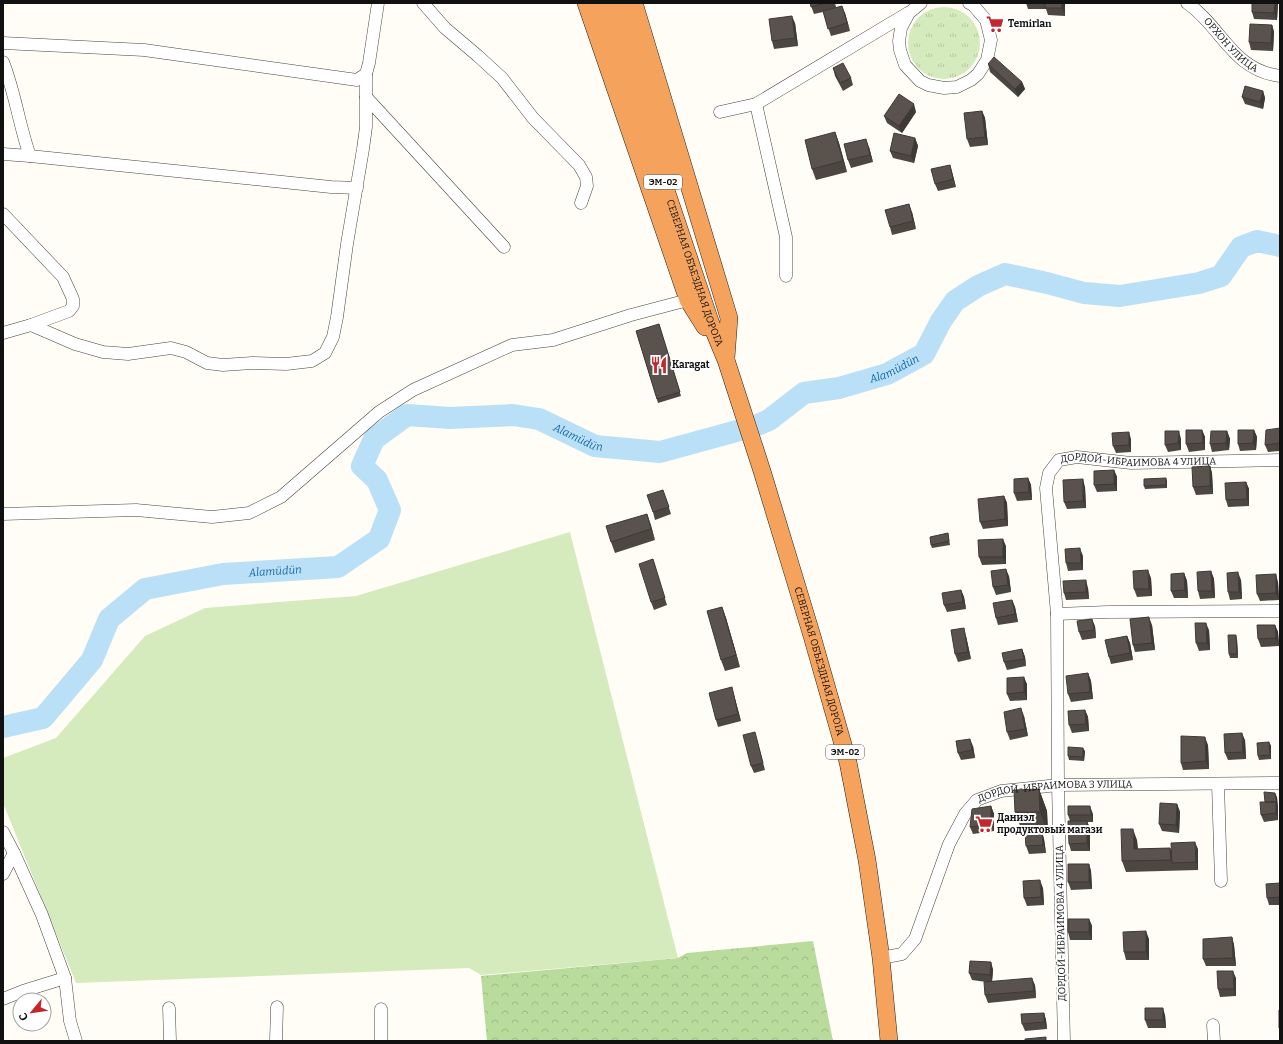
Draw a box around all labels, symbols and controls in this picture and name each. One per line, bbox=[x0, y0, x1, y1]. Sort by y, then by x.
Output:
supermarket icon: Temirlan bbox=[985, 14, 1005, 34]
street label: ОРХОН УЛИЦА bbox=[1201, 15, 1261, 75]
place label: Temirlan bbox=[1008, 18, 1052, 30]
road number: ЭМ-02 bbox=[644, 175, 682, 189]
street label: СЕВЕРНАЯ ОБЪЕЗДНАЯ ДОРОГА bbox=[664, 198, 726, 349]
water label: Alamüdün bbox=[867, 351, 921, 385]
restaurant icon: Karagat bbox=[649, 355, 669, 375]
place label: Karagat bbox=[672, 359, 710, 371]
water label: Alamüdün bbox=[551, 420, 604, 453]
street label: ДОРДОЙ-ИБРАИМОВА 4 УЛИЦА bbox=[1060, 451, 1217, 469]
water label: Alamüdün bbox=[247, 563, 302, 579]
street label: СЕВЕРНАЯ ОБЪЕЗДНАЯ ДОРОГА bbox=[791, 585, 846, 738]
road number: ЭМ-02 bbox=[826, 745, 864, 759]
street label: ДОРДОЙ-ИБРАИМОВА 3 УЛИЦА bbox=[976, 778, 1133, 805]
place label: Даниэл продуктовый магази bbox=[997, 812, 1103, 836]
supermarket icon: Даниэл продуктовый магази bbox=[974, 814, 994, 834]
street label: ДОРДОЙ-ИБРАИМОВА 4 УЛИЦА bbox=[1053, 844, 1068, 1001]
north arrow bbox=[12, 992, 52, 1032]
text: С bbox=[16, 1010, 31, 1023]

